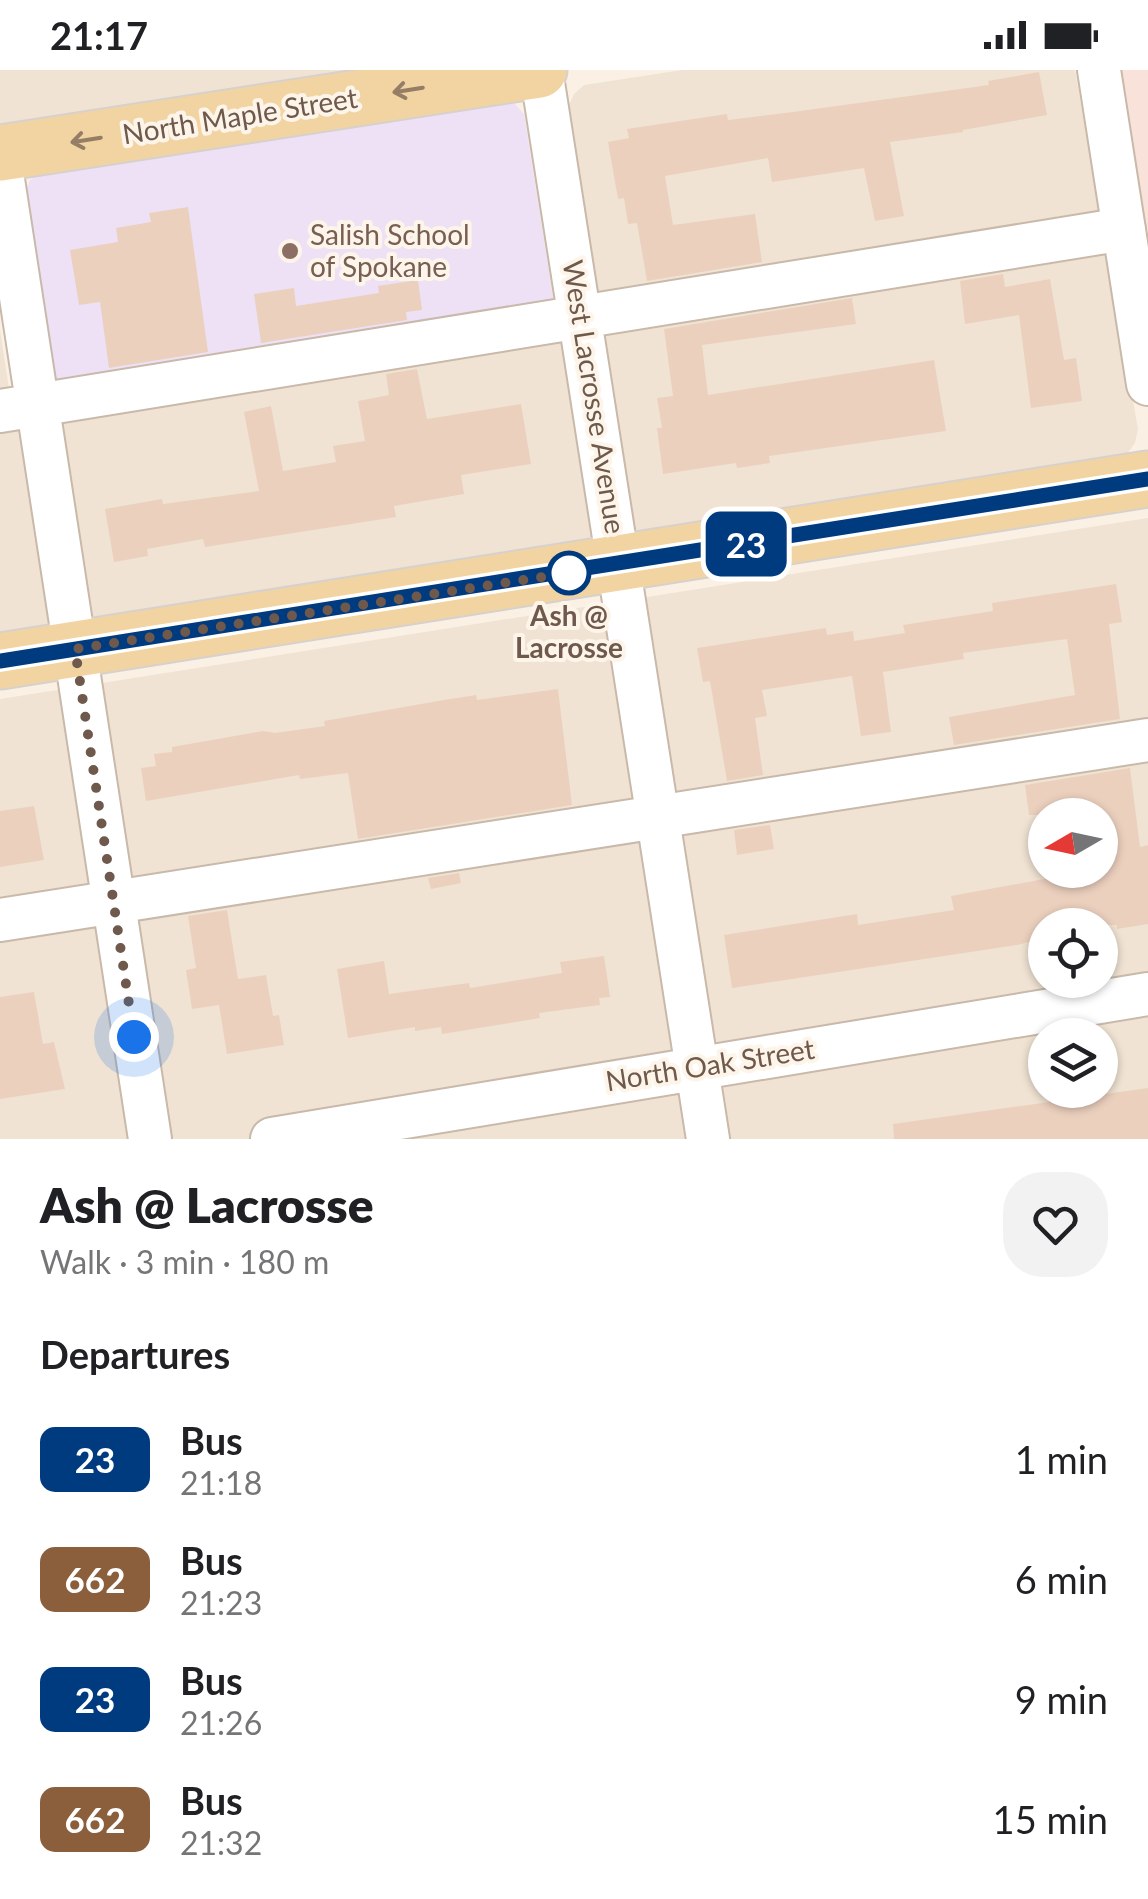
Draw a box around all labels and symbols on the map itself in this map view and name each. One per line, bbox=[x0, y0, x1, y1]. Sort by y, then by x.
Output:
street label: North Maple Street bbox=[120, 80, 360, 150]
one-way arrow bbox=[392, 82, 424, 100]
one-way arrow bbox=[71, 131, 103, 150]
place label: Salish School of Spokane bbox=[310, 217, 470, 283]
marker: Salish School of Spokane bbox=[279, 240, 301, 262]
street label: West Lacrosse Avenue bbox=[557, 258, 633, 536]
line badge: 23 bbox=[701, 512, 791, 576]
marker: Ash @ Lacrosse bbox=[548, 552, 590, 594]
place label: Ash @ Lacrosse bbox=[515, 598, 623, 664]
north arrow bbox=[1028, 798, 1118, 888]
your location bbox=[109, 1012, 159, 1062]
street label: North Oak Street bbox=[603, 1031, 817, 1097]

